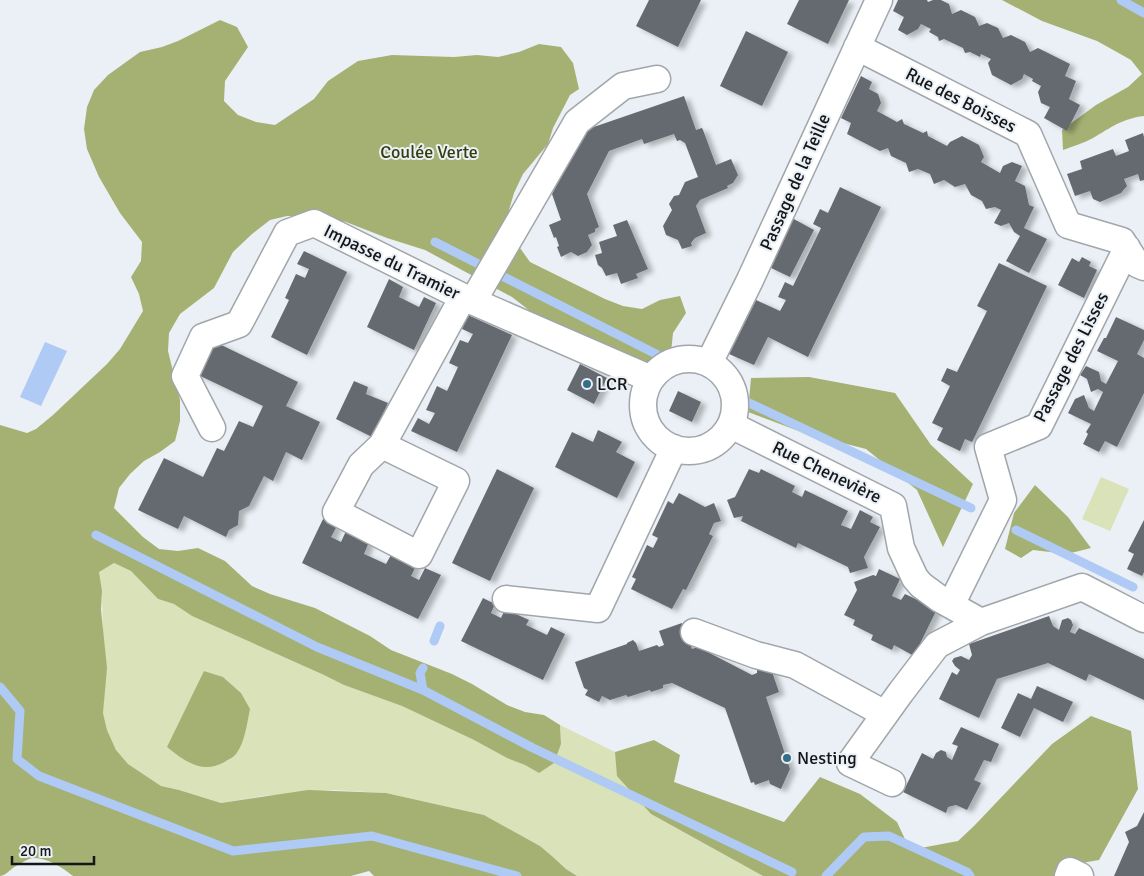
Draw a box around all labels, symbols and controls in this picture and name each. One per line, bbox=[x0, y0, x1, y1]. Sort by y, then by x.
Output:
street label: Rue des Boisses bbox=[902, 63, 1020, 137]
street label: Passage de la Teille bbox=[755, 110, 835, 254]
park label: Coulée Verte bbox=[380, 141, 478, 163]
street label: Impasse du Tramier bbox=[320, 219, 464, 305]
street label: Passage des Lisses bbox=[1029, 288, 1113, 426]
place label: LCR bbox=[597, 373, 628, 395]
marker: LCR bbox=[581, 378, 593, 390]
street label: Rue Chenevière bbox=[769, 436, 885, 508]
place label: Nesting bbox=[797, 747, 857, 769]
marker: Nesting bbox=[781, 752, 793, 764]
scale bar bbox=[12, 834, 95, 866]
text: 20 m bbox=[20, 842, 51, 860]

